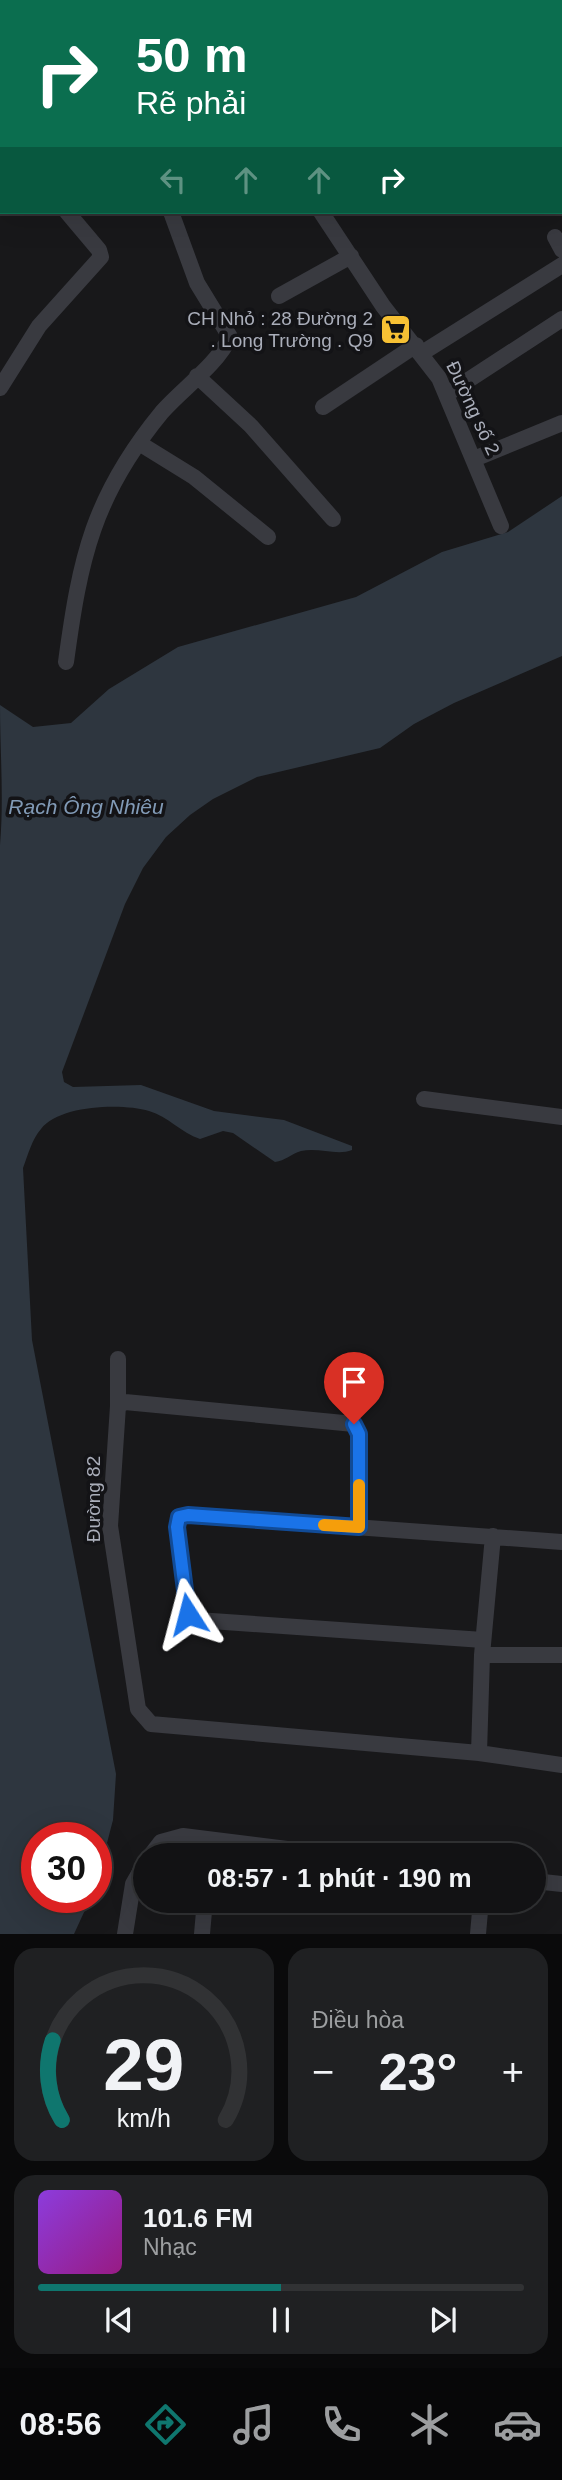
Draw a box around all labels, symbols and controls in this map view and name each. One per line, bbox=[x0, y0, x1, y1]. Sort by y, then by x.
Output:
icon: right bbox=[21, 28, 112, 119]
text: 50 m bbox=[136, 28, 248, 82]
text: Rẽ phải bbox=[136, 85, 246, 121]
icon: left bbox=[154, 161, 192, 199]
icon: ahead bbox=[227, 161, 265, 199]
icon: ahead bbox=[300, 161, 338, 199]
icon: right bbox=[373, 161, 411, 199]
place label: CH Nhỏ : 28 Đường 2 . Long Trường . Q9 bbox=[187, 308, 373, 351]
supermarket icon: CH Nhỏ : 28 Đường 2 . Long Trường . Q9 bbox=[379, 312, 413, 346]
street label: Đường số 2 bbox=[442, 358, 504, 458]
water label: Rạch Ông Nhiêu bbox=[8, 795, 164, 818]
pin bbox=[324, 1352, 384, 1424]
icon: arrive bbox=[335, 1363, 373, 1401]
street label: Đường 82 bbox=[83, 1456, 104, 1542]
position arrow bbox=[151, 1577, 225, 1651]
speed limit sign: 30 bbox=[21, 1822, 112, 1913]
text: 08:57 · 1 phút · 190 m bbox=[207, 1863, 472, 1893]
text: Điều hòa bbox=[312, 2007, 404, 2033]
text: 29 bbox=[104, 2025, 184, 2106]
text: 23° bbox=[379, 2043, 457, 2101]
text: − bbox=[312, 2051, 334, 2093]
text: + bbox=[502, 2051, 524, 2093]
text: km/h bbox=[117, 2104, 171, 2132]
text: 101.6 FM bbox=[143, 2203, 253, 2233]
text: Nhạc bbox=[143, 2234, 197, 2260]
icon: previous bbox=[100, 2301, 138, 2339]
icon: pause bbox=[262, 2301, 300, 2339]
icon: next bbox=[424, 2301, 462, 2339]
icon: directions bbox=[141, 2400, 190, 2449]
icon: music bbox=[229, 2400, 278, 2449]
icon: phone bbox=[317, 2400, 366, 2449]
icon: climate bbox=[405, 2400, 454, 2449]
icon: car bbox=[493, 2400, 542, 2449]
text: 08:56 bbox=[20, 2406, 101, 2442]

